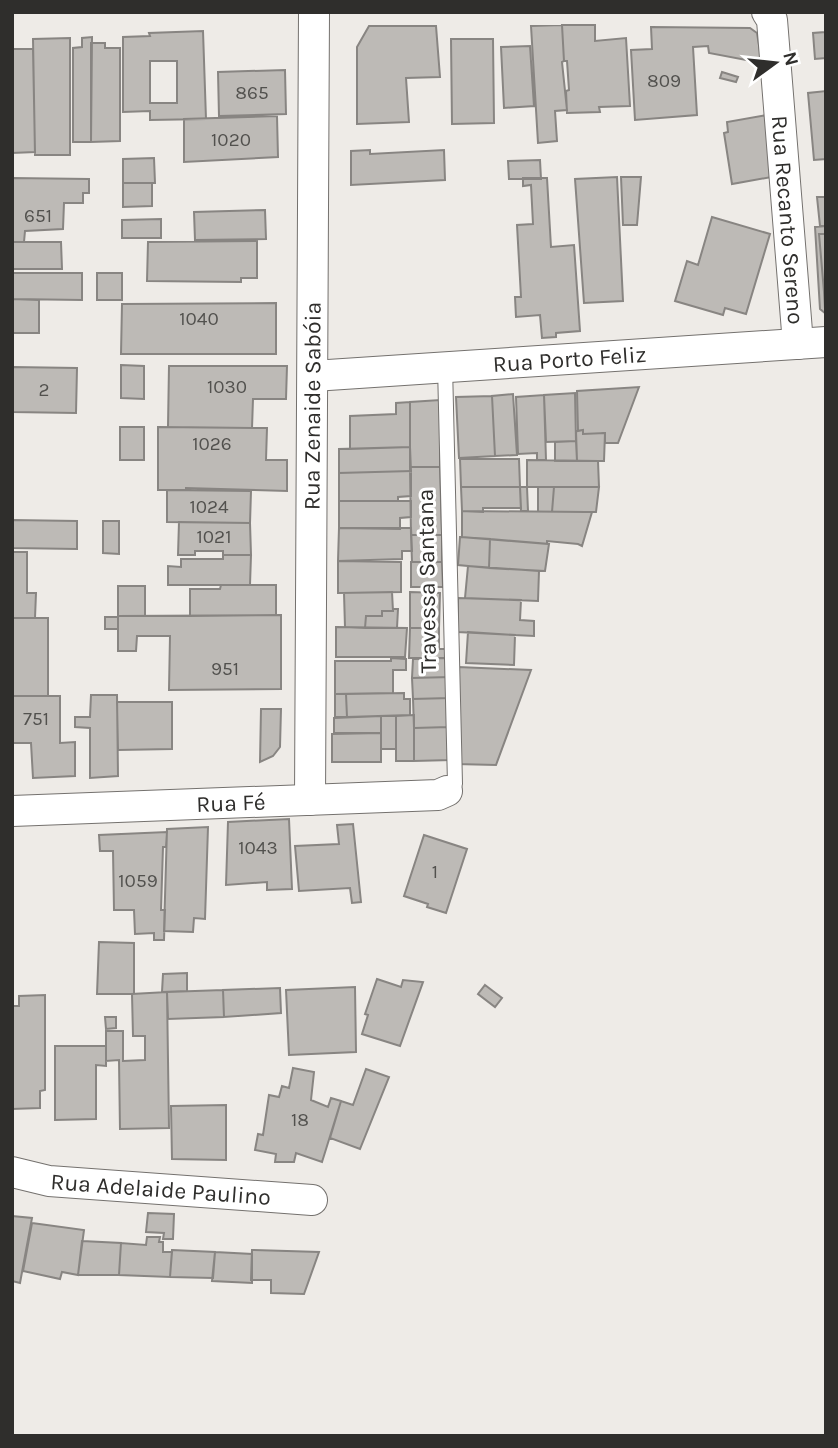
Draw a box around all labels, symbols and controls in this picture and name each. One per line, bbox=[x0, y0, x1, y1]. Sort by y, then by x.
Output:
north arrow bbox=[740, 28, 810, 98]
text: N bbox=[778, 49, 803, 68]
house number: 809 bbox=[647, 70, 681, 92]
house number: 865 bbox=[235, 82, 269, 104]
street label: Rua Recanto Sereno bbox=[766, 114, 810, 325]
house number: 1020 bbox=[211, 129, 251, 151]
house number: 651 bbox=[24, 205, 52, 227]
street label: Rua Zenaide Sabóia bbox=[298, 302, 326, 510]
house number: 1040 bbox=[179, 308, 219, 330]
street label: Rua Porto Feliz bbox=[492, 340, 647, 378]
house number: 1030 bbox=[207, 376, 247, 398]
house number: 2 bbox=[38, 379, 50, 401]
house number: 1026 bbox=[192, 433, 232, 455]
street label: Travessa Santana bbox=[412, 488, 442, 674]
house number: 1024 bbox=[189, 496, 229, 518]
house number: 1021 bbox=[197, 526, 231, 548]
house number: 951 bbox=[211, 658, 239, 680]
house number: 751 bbox=[23, 708, 49, 730]
street label: Rua Fé bbox=[196, 788, 266, 818]
house number: 1043 bbox=[238, 837, 278, 859]
house number: 1 bbox=[432, 861, 438, 883]
house number: 1059 bbox=[118, 870, 158, 892]
house number: 18 bbox=[291, 1109, 309, 1131]
street label: Rua Adelaide Paulino bbox=[50, 1168, 272, 1210]

